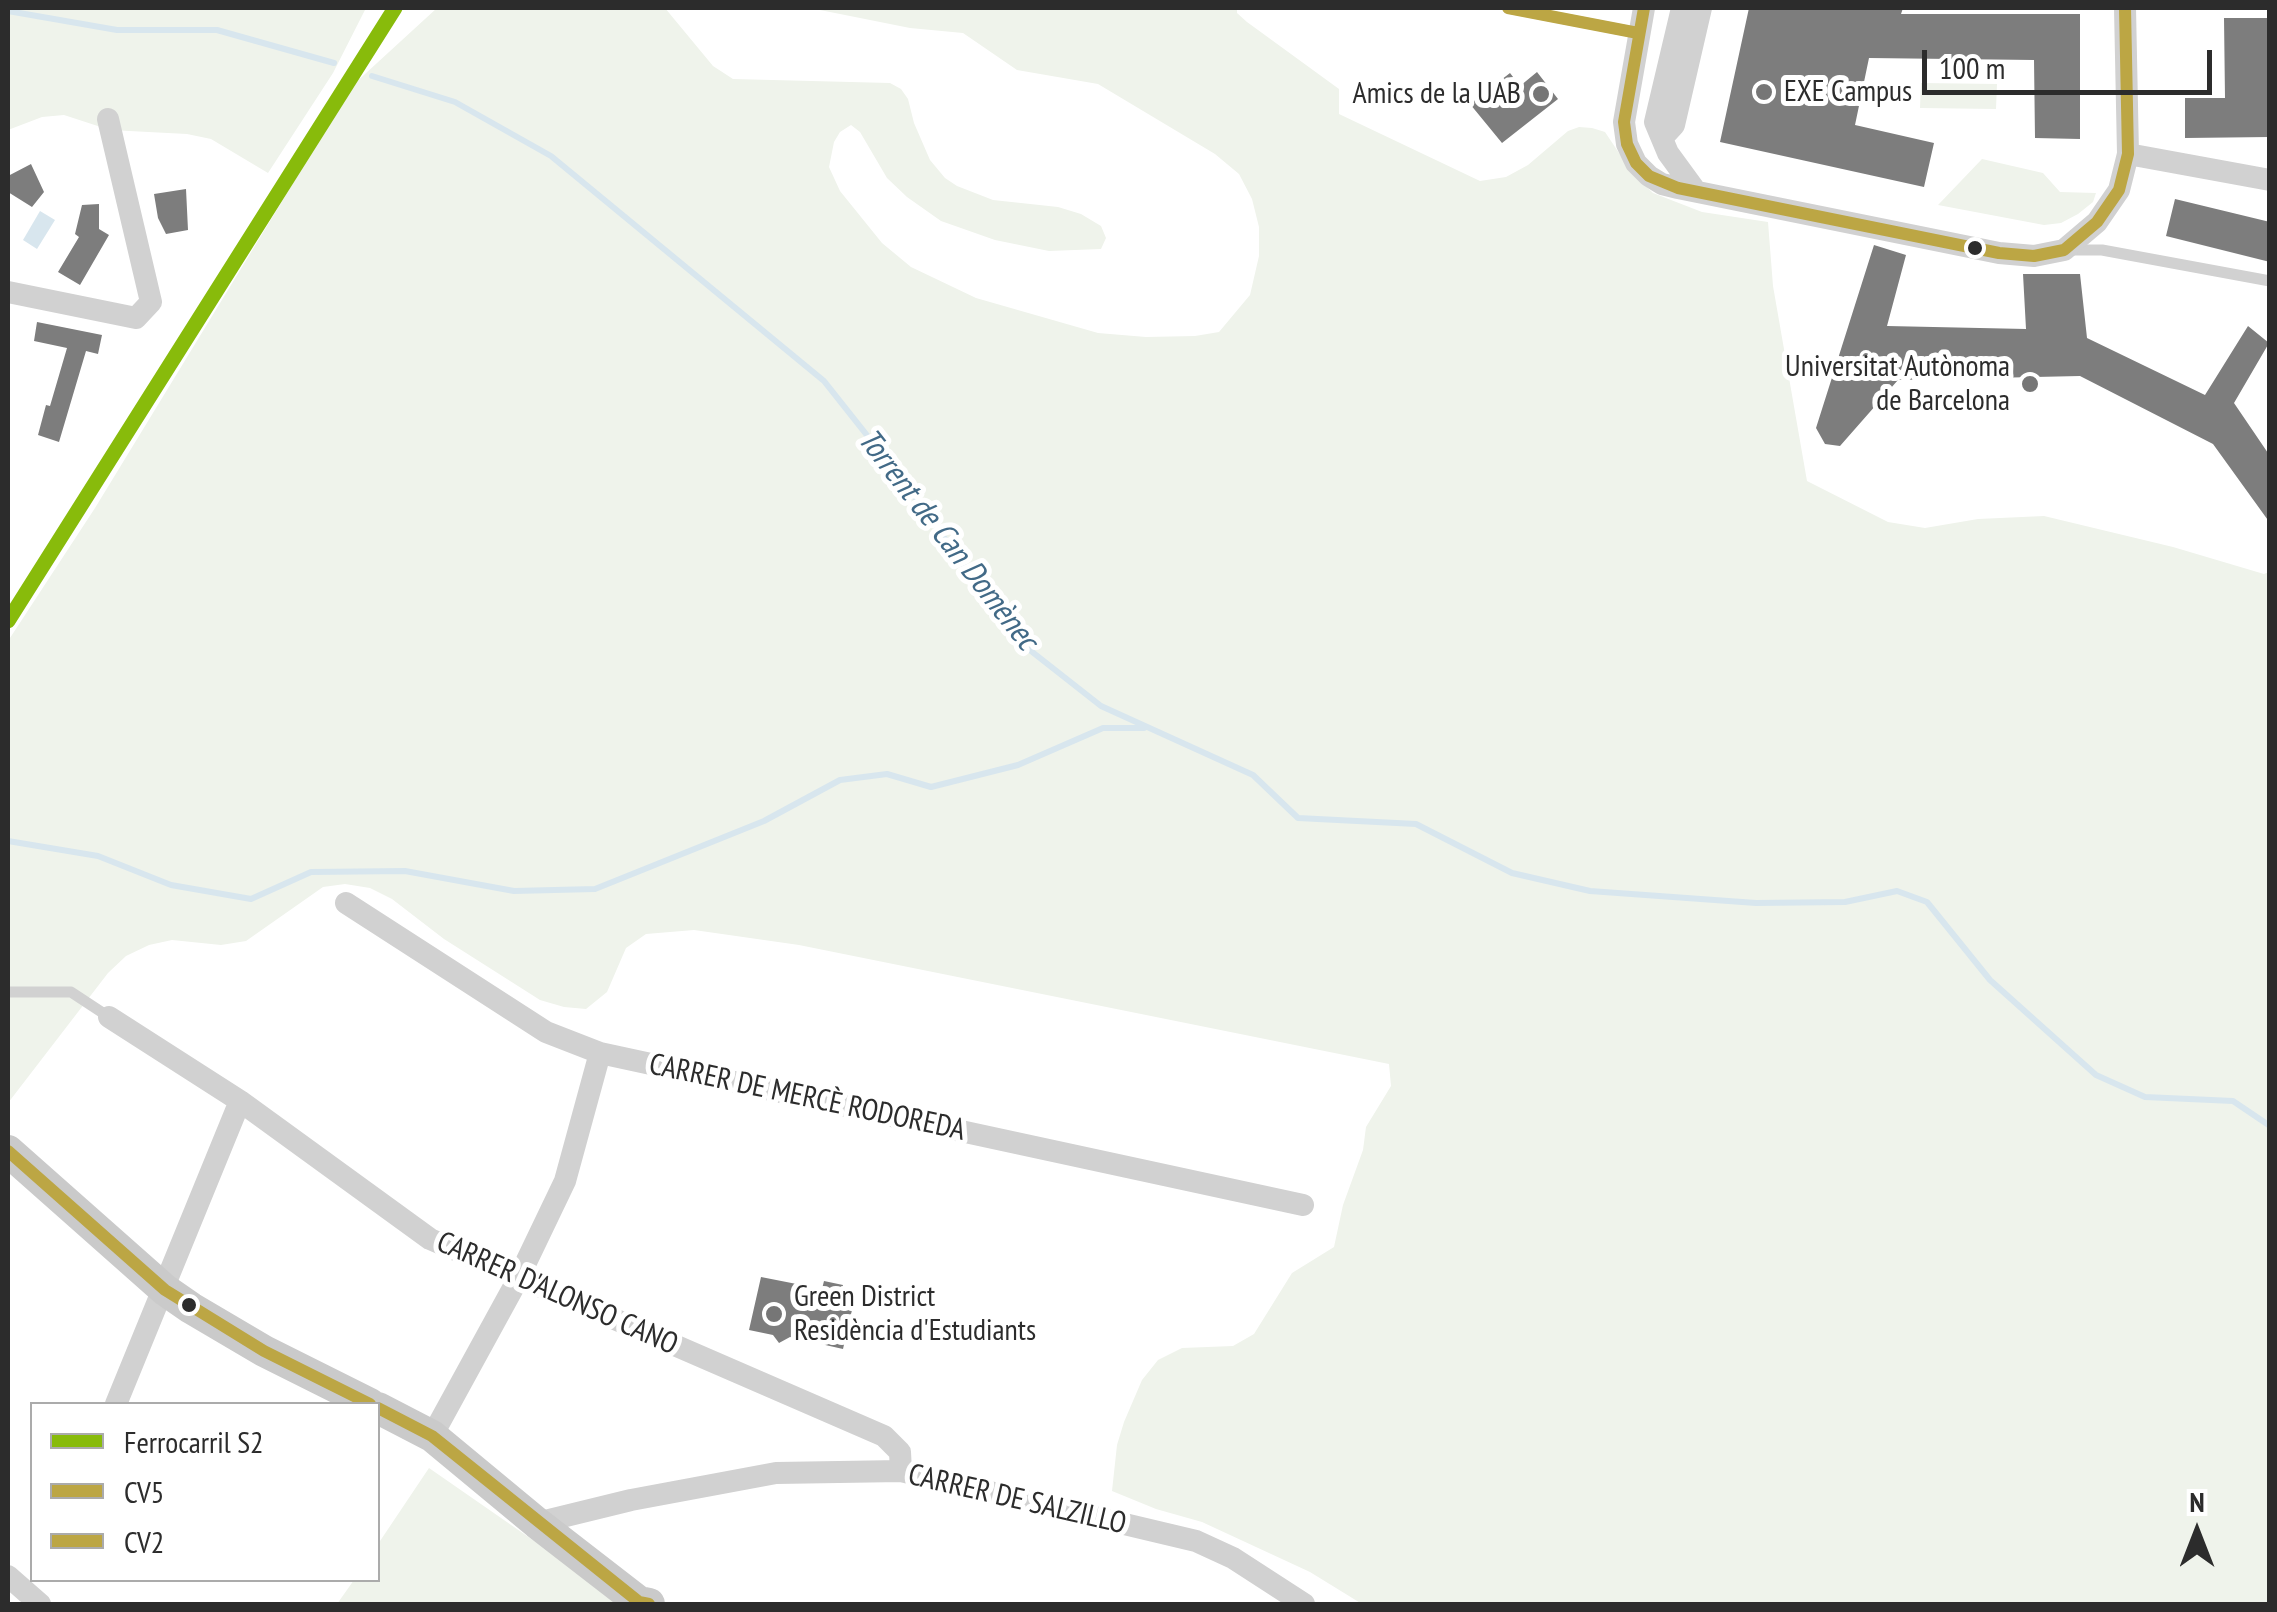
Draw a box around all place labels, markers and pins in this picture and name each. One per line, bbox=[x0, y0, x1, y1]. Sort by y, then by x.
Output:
place label: EXE Campus bbox=[1784, 74, 1912, 110]
place label: Amics de la UAB bbox=[1353, 76, 1521, 112]
marker: EXE Campus bbox=[1753, 81, 1775, 103]
marker: Amics de la UAB bbox=[1530, 83, 1552, 105]
unlabelled marker bbox=[1965, 238, 1985, 258]
place label: Universitat Autònoma de Barcelona bbox=[1785, 349, 2010, 420]
marker: Universitat Autònoma de Barcelona bbox=[2019, 373, 2041, 395]
place label: Green District Residència d'Estudiants bbox=[794, 1279, 1036, 1350]
unlabelled marker bbox=[179, 1295, 199, 1315]
marker: Green District Residència d'Estudiants bbox=[763, 1303, 785, 1325]

